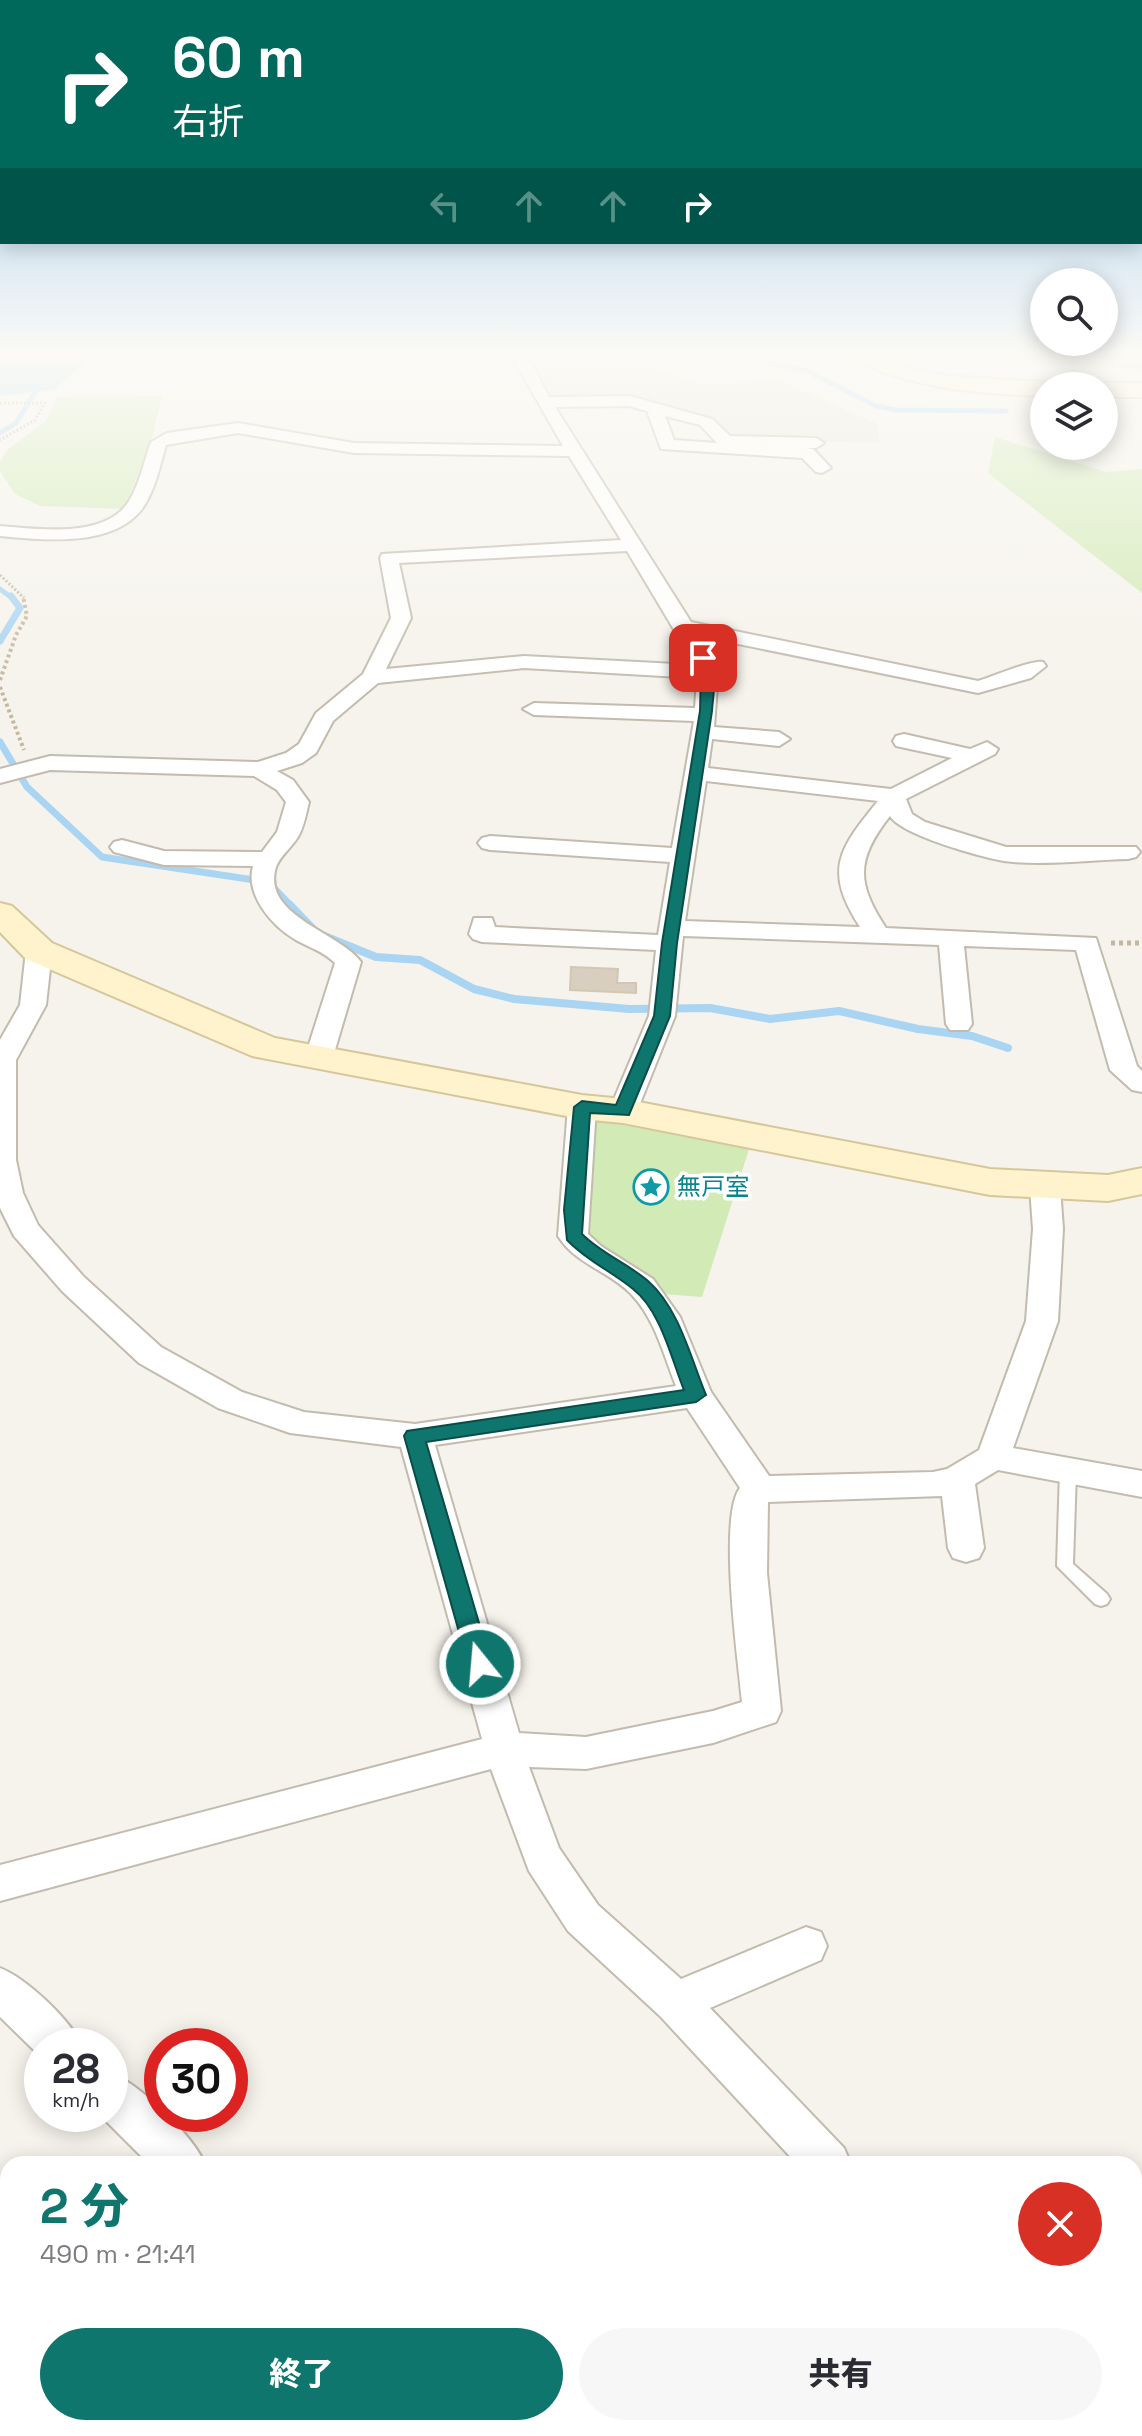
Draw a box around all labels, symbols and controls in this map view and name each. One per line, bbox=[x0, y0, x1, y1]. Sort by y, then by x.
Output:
text: 60 m bbox=[172, 22, 305, 93]
icon: right bbox=[40, 32, 144, 136]
text: 右折 bbox=[172, 99, 244, 145]
icon: left bbox=[423, 184, 467, 228]
icon: ahead bbox=[507, 184, 551, 228]
icon: ahead bbox=[591, 184, 635, 228]
icon: right bbox=[675, 184, 719, 228]
map controls bbox=[1030, 268, 1118, 460]
button: search bbox=[1030, 268, 1118, 356]
button: layers bbox=[1030, 372, 1118, 460]
pin bbox=[669, 624, 737, 692]
icon: arrive bbox=[681, 636, 725, 680]
place icon: 無戸室 bbox=[632, 1168, 670, 1206]
place label: 無戸室 bbox=[677, 1171, 749, 1202]
position arrow bbox=[438, 1622, 522, 1706]
speed limit sign: 30 bbox=[144, 2028, 248, 2132]
text: 28 bbox=[52, 2044, 100, 2095]
text: km/h bbox=[52, 2087, 100, 2113]
text: 2 分 bbox=[40, 2176, 129, 2237]
button: close bbox=[1018, 2182, 1102, 2266]
text: 490 m · 21:41 bbox=[40, 2237, 196, 2271]
button: 終了 bbox=[40, 2328, 563, 2420]
button: 共有 bbox=[579, 2328, 1102, 2420]

